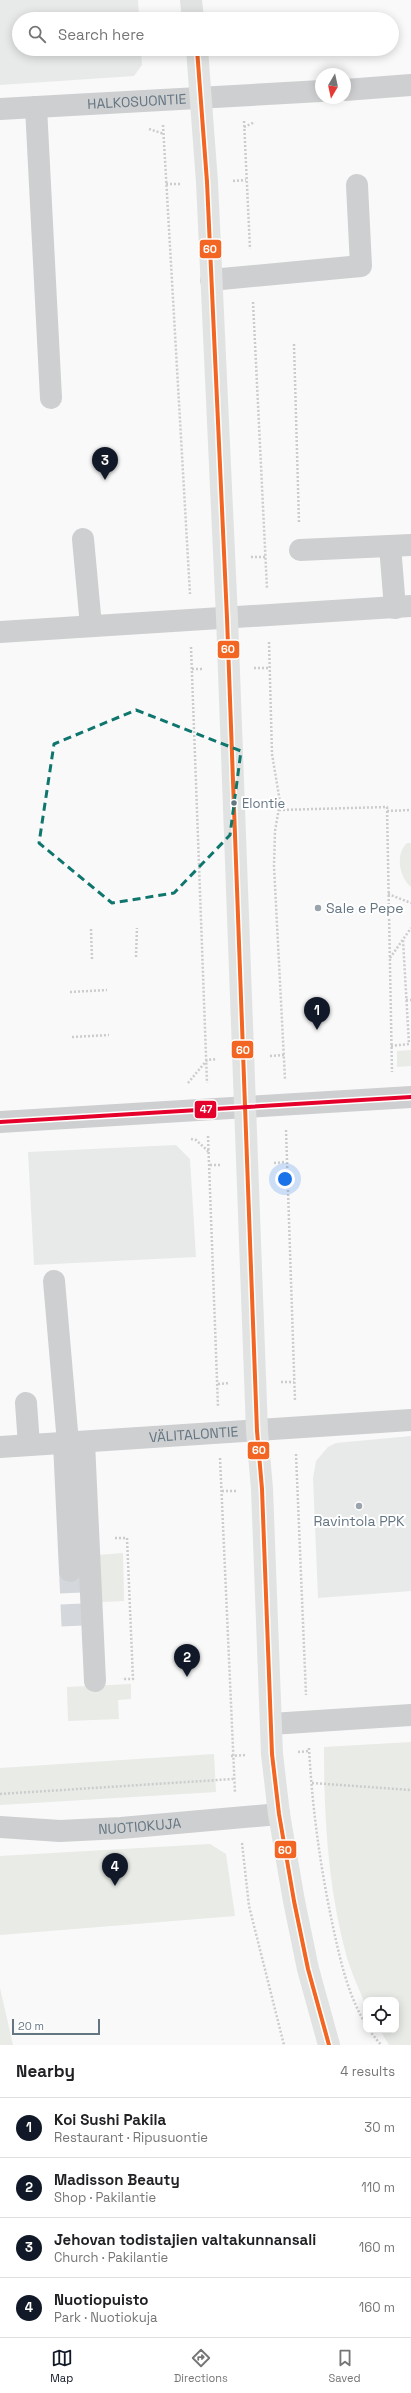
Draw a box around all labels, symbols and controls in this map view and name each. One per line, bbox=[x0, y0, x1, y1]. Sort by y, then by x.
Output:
search box bbox=[12, 12, 399, 56]
icon: search bbox=[26, 23, 48, 45]
text: Search here bbox=[58, 25, 144, 44]
north arrow bbox=[315, 68, 351, 104]
street label: HALKOSUONTIE bbox=[87, 90, 187, 113]
line badge: 60 bbox=[199, 239, 222, 259]
text: 60 bbox=[203, 242, 217, 256]
pin: 3 bbox=[92, 447, 118, 480]
line badge: 60 bbox=[217, 640, 240, 659]
text: 60 bbox=[221, 642, 235, 656]
place label: Elontie bbox=[242, 795, 285, 812]
marker: Elontie bbox=[229, 798, 239, 808]
place label: Sale e Pepe bbox=[326, 899, 404, 917]
marker: Sale e Pepe bbox=[313, 903, 323, 913]
pin: 1 bbox=[304, 997, 330, 1030]
line badge: 60 bbox=[231, 1040, 254, 1059]
text: 60 bbox=[236, 1043, 250, 1057]
line badge: 47 bbox=[194, 1100, 217, 1119]
text: 47 bbox=[200, 1102, 212, 1116]
your location bbox=[275, 1169, 295, 1189]
street label: VÄLITALONTIE bbox=[148, 1422, 239, 1446]
line badge: 60 bbox=[247, 1441, 270, 1460]
text: 60 bbox=[252, 1443, 266, 1457]
marker: Ravintola PPK bbox=[354, 1501, 364, 1511]
place label: Ravintola PPK bbox=[313, 1512, 405, 1530]
pin: 2 bbox=[174, 1644, 200, 1677]
street label: NUOTIOKUJA bbox=[98, 1814, 182, 1838]
line badge: 60 bbox=[274, 1840, 297, 1859]
text: 60 bbox=[278, 1843, 292, 1857]
pin: 4 bbox=[102, 1853, 128, 1886]
map controls bbox=[363, 1997, 399, 2033]
button: locate bbox=[363, 1997, 399, 2033]
scale bar bbox=[12, 2017, 100, 2036]
text: 20 m bbox=[18, 2019, 44, 2033]
text: Nearby bbox=[16, 2060, 75, 2082]
text: 4 results bbox=[340, 2063, 395, 2080]
text: Koi Sushi Pakila bbox=[54, 2110, 166, 2129]
text: 1 bbox=[26, 2119, 32, 2136]
text: 30 m bbox=[364, 2119, 395, 2136]
text: Restaurant · Ripusuontie bbox=[54, 2129, 208, 2146]
text: Madisson Beauty bbox=[54, 2170, 180, 2189]
text: 2 bbox=[25, 2179, 33, 2196]
text: 110 m bbox=[361, 2179, 395, 2196]
text: Shop · Pakilantie bbox=[54, 2189, 156, 2206]
text: Jehovan todistajien valtakunnansali bbox=[54, 2230, 316, 2249]
text: 3 bbox=[25, 2239, 33, 2256]
text: 160 m bbox=[359, 2239, 395, 2256]
text: Church · Pakilantie bbox=[54, 2249, 168, 2266]
text: Nuotiopuisto bbox=[54, 2290, 149, 2309]
text: 4 bbox=[25, 2299, 33, 2316]
text: 160 m bbox=[359, 2299, 395, 2316]
text: Park · Nuotiokuja bbox=[54, 2309, 157, 2326]
tab: Map bbox=[50, 2347, 73, 2385]
tab: Directions bbox=[174, 2347, 228, 2385]
tab: Saved bbox=[329, 2347, 361, 2385]

